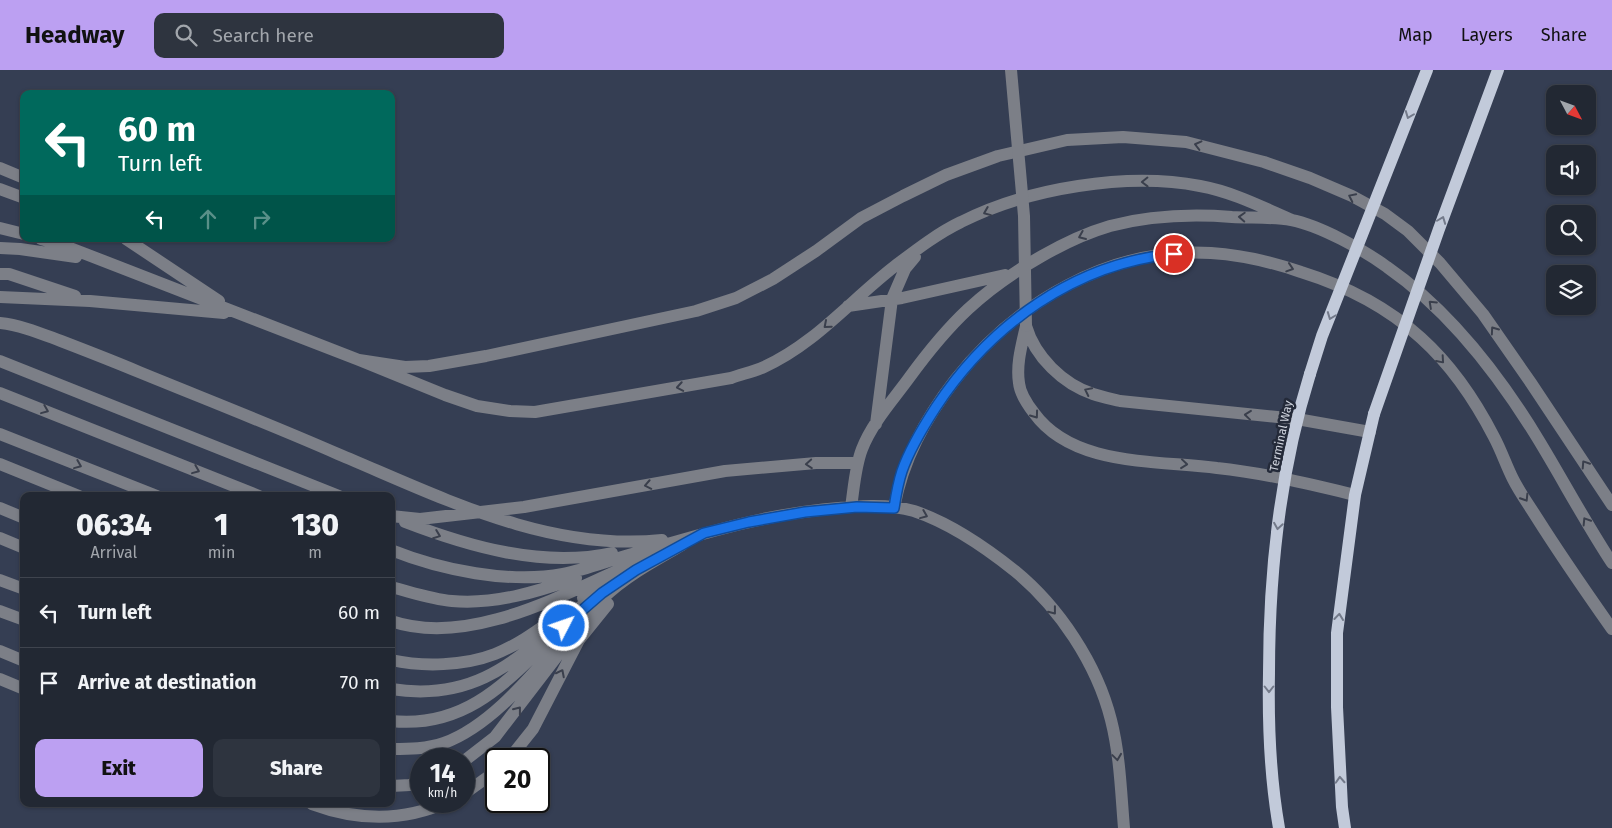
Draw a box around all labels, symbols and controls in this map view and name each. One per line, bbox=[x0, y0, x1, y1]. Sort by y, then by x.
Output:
search box bbox=[154, 13, 504, 58]
text: Headway bbox=[25, 21, 124, 49]
icon: search bbox=[172, 21, 200, 49]
text: Search here bbox=[212, 24, 314, 47]
text: Map bbox=[1398, 24, 1433, 46]
text: Layers bbox=[1461, 24, 1513, 46]
text: Share bbox=[1541, 24, 1587, 46]
north arrow bbox=[1546, 85, 1596, 135]
map controls bbox=[1546, 85, 1596, 315]
text: 60 m bbox=[118, 108, 196, 150]
icon: left bbox=[35, 110, 100, 175]
one-way arrow bbox=[1405, 111, 1415, 119]
one-way arrow bbox=[1193, 140, 1202, 151]
button: sound bbox=[1546, 145, 1596, 195]
text: Turn left bbox=[118, 150, 202, 177]
one-way arrow bbox=[1141, 177, 1149, 187]
one-way arrow bbox=[1348, 192, 1357, 203]
icon: left bbox=[141, 205, 169, 233]
icon: ahead bbox=[194, 205, 222, 233]
icon: right bbox=[247, 205, 275, 233]
one-way arrow bbox=[983, 205, 992, 216]
button: search bbox=[1546, 205, 1596, 255]
one-way arrow bbox=[1238, 212, 1246, 223]
one-way arrow bbox=[1436, 216, 1446, 224]
one-way arrow bbox=[1078, 230, 1087, 241]
pin bbox=[1153, 233, 1195, 275]
icon: arrive bbox=[1160, 240, 1188, 268]
one-way arrow bbox=[1285, 262, 1294, 272]
button: layers bbox=[1546, 265, 1596, 315]
one-way arrow bbox=[1428, 301, 1437, 310]
one-way arrow bbox=[1326, 311, 1336, 319]
one-way arrow bbox=[823, 319, 832, 328]
one-way arrow bbox=[1491, 326, 1500, 336]
one-way arrow bbox=[1435, 355, 1444, 364]
one-way arrow bbox=[675, 381, 684, 392]
one-way arrow bbox=[1084, 387, 1093, 398]
street label: Terminal Way bbox=[1267, 399, 1295, 473]
one-way arrow bbox=[40, 404, 49, 415]
one-way arrow bbox=[1029, 409, 1038, 419]
one-way arrow bbox=[1244, 410, 1252, 421]
one-way arrow bbox=[805, 458, 813, 469]
one-way arrow bbox=[1180, 458, 1188, 469]
one-way arrow bbox=[73, 459, 82, 469]
one-way arrow bbox=[1582, 461, 1591, 470]
one-way arrow bbox=[192, 465, 200, 475]
one-way arrow bbox=[644, 479, 653, 490]
one-way arrow bbox=[1518, 493, 1528, 502]
text: 06:34 bbox=[76, 507, 152, 543]
text: 1 bbox=[214, 507, 229, 543]
text: 130 bbox=[291, 507, 339, 543]
one-way arrow bbox=[919, 510, 927, 520]
one-way arrow bbox=[1583, 518, 1592, 527]
one-way arrow bbox=[1273, 523, 1284, 531]
one-way arrow bbox=[432, 528, 441, 539]
text: Arrival bbox=[90, 543, 137, 562]
text: min bbox=[208, 543, 235, 562]
text: m bbox=[308, 543, 322, 562]
icon: left bbox=[35, 599, 63, 627]
position arrow bbox=[537, 599, 589, 651]
text: Turn left bbox=[78, 601, 152, 624]
text: 60 m bbox=[338, 601, 380, 624]
one-way arrow bbox=[1047, 605, 1056, 615]
one-way arrow bbox=[1333, 613, 1344, 621]
icon: arrive bbox=[35, 669, 63, 697]
one-way arrow bbox=[555, 669, 565, 678]
text: Arrive at destination bbox=[78, 671, 257, 694]
text: 70 m bbox=[340, 671, 380, 694]
one-way arrow bbox=[1263, 685, 1274, 693]
one-way arrow bbox=[512, 706, 521, 715]
button: Exit bbox=[35, 739, 203, 797]
button: Share bbox=[213, 739, 380, 797]
speed limit sign: 20 bbox=[485, 748, 550, 813]
one-way arrow bbox=[1111, 754, 1122, 762]
text: 14 bbox=[430, 759, 455, 789]
one-way arrow bbox=[1335, 775, 1346, 783]
text: km/h bbox=[428, 786, 457, 800]

